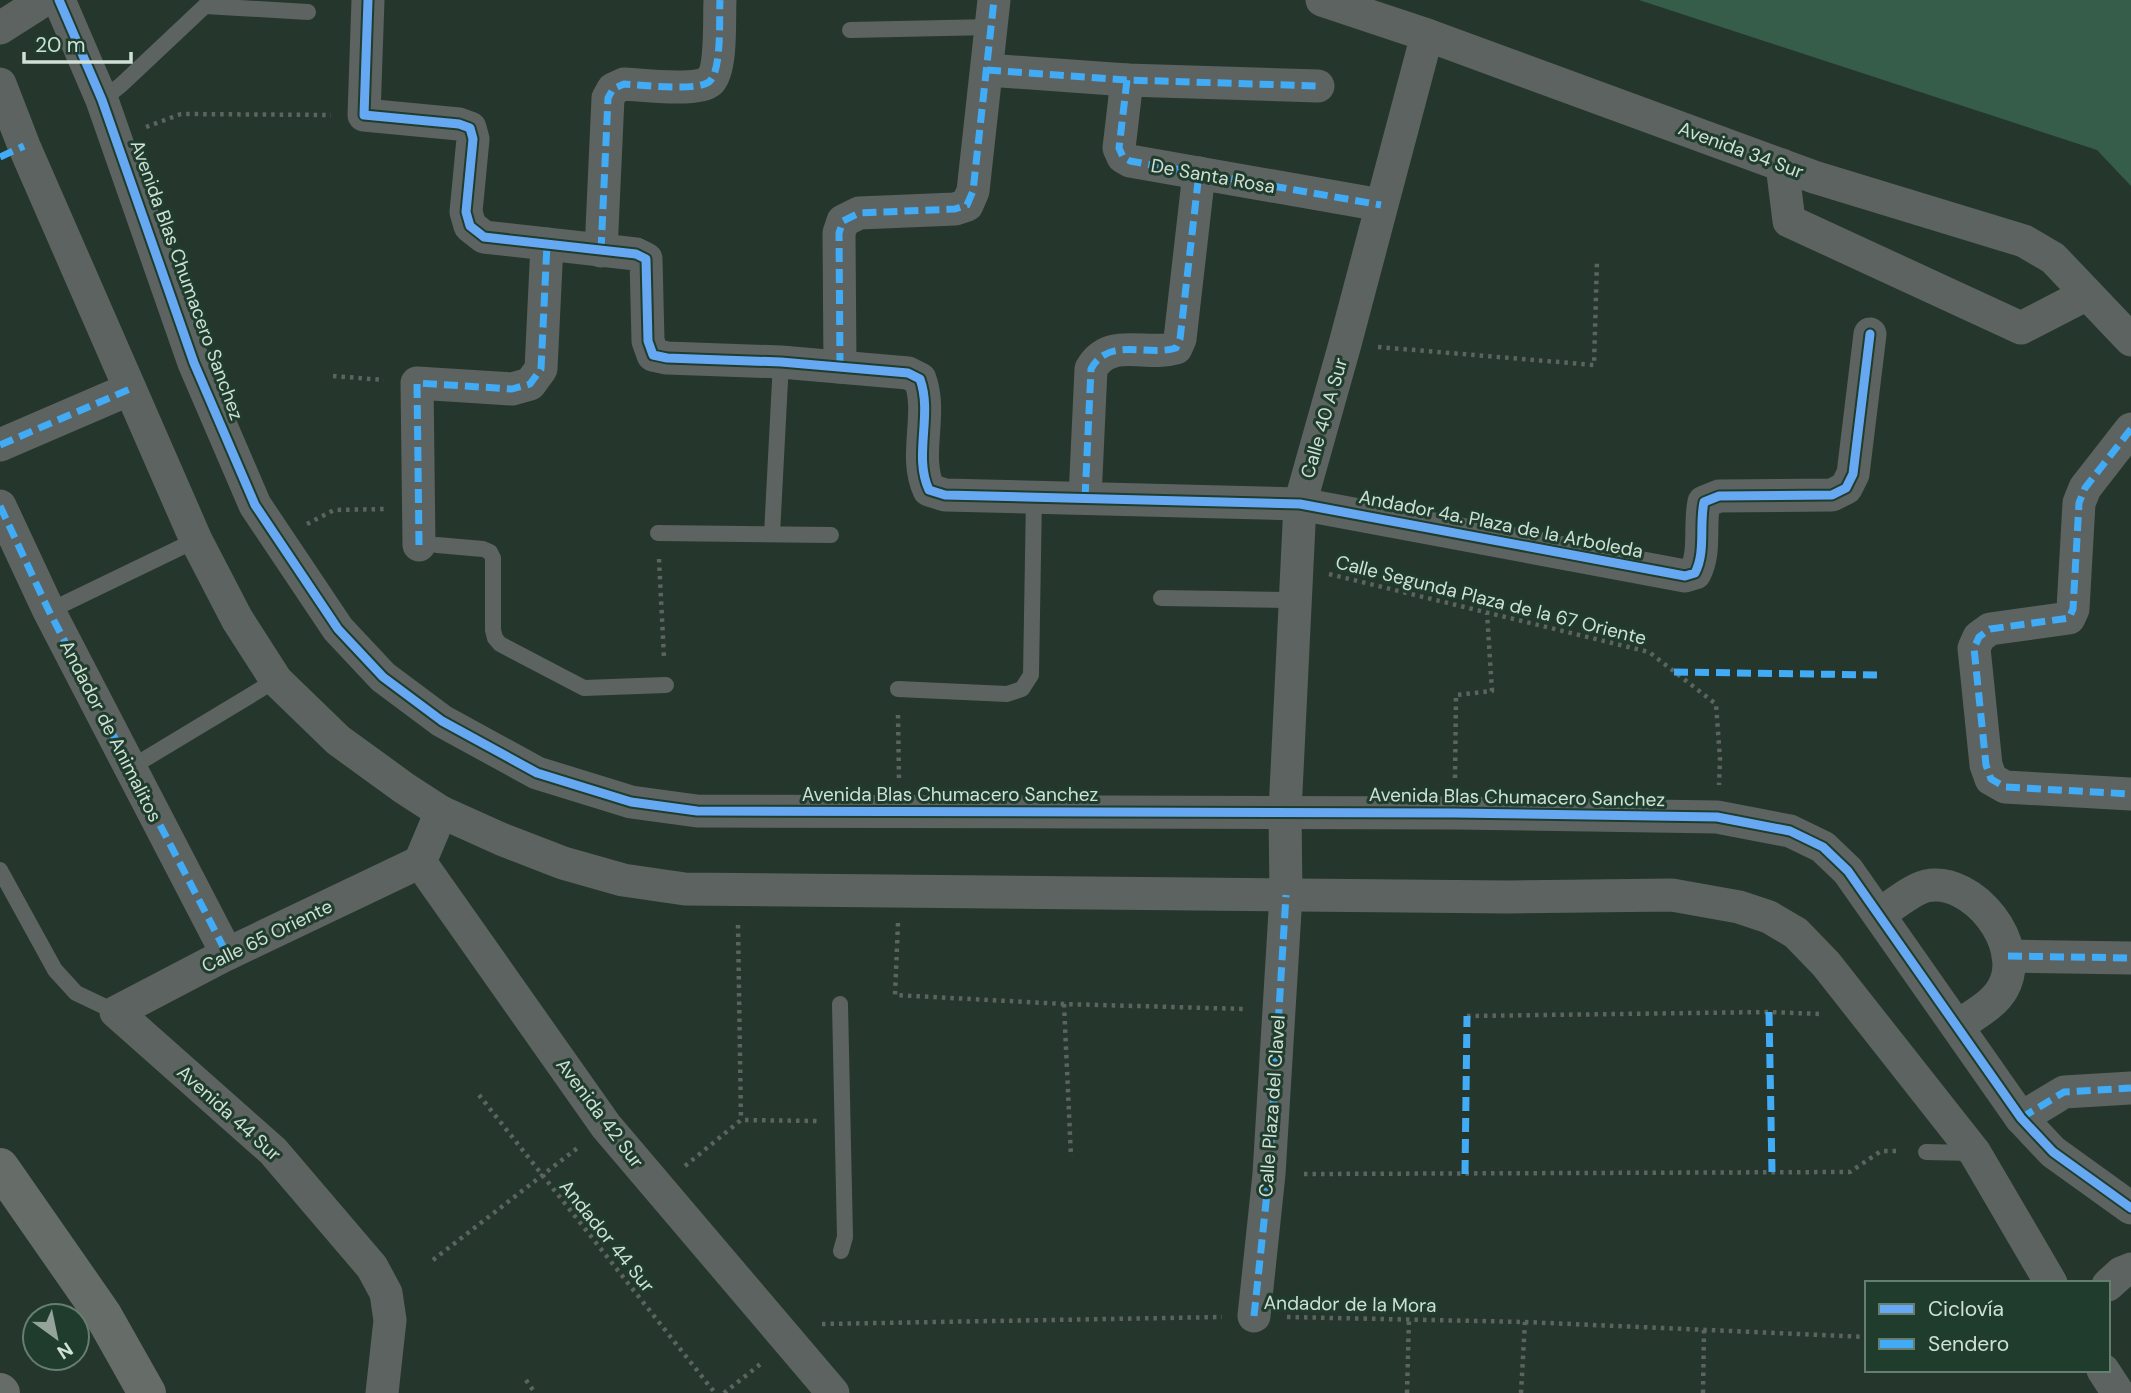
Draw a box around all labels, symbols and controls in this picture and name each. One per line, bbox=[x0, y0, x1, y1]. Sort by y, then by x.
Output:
scale bar bbox=[24, 21, 131, 65]
text: 20 m bbox=[35, 31, 86, 59]
street label: Avenida 34 Sur bbox=[1675, 116, 1807, 184]
street label: Avenida Blas Chumacero Sanchez bbox=[125, 137, 249, 423]
street label: De Santa Rosa bbox=[1149, 153, 1277, 199]
street label: Calle 40 A Sur bbox=[1295, 355, 1353, 481]
street label: Andador 4a. Plaza de la Arboleda bbox=[1357, 484, 1645, 564]
street label: Calle Segunda Plaza de la 67 Oriente bbox=[1333, 549, 1649, 651]
street label: Andador de Animalitos bbox=[54, 636, 168, 826]
street label: Avenida Blas Chumacero Sanchez bbox=[802, 782, 1098, 807]
street label: Avenida Blas Chumacero Sanchez bbox=[1369, 782, 1665, 812]
street label: Calle 65 Oriente bbox=[198, 894, 336, 978]
street label: Calle Plaza del Clavel bbox=[1253, 1014, 1291, 1198]
street label: Avenida 42 Sur bbox=[551, 1053, 649, 1173]
street label: Avenida 44 Sur bbox=[172, 1060, 286, 1166]
street label: Andador 44 Sur bbox=[554, 1174, 660, 1298]
legend bbox=[1865, 1281, 2110, 1372]
street label: Andador de la Mora bbox=[1263, 1290, 1437, 1318]
text: Ciclovía bbox=[1928, 1295, 2004, 1323]
north arrow bbox=[21, 1302, 91, 1372]
text: Sendero bbox=[1928, 1330, 2009, 1358]
text: N bbox=[52, 1337, 78, 1365]

